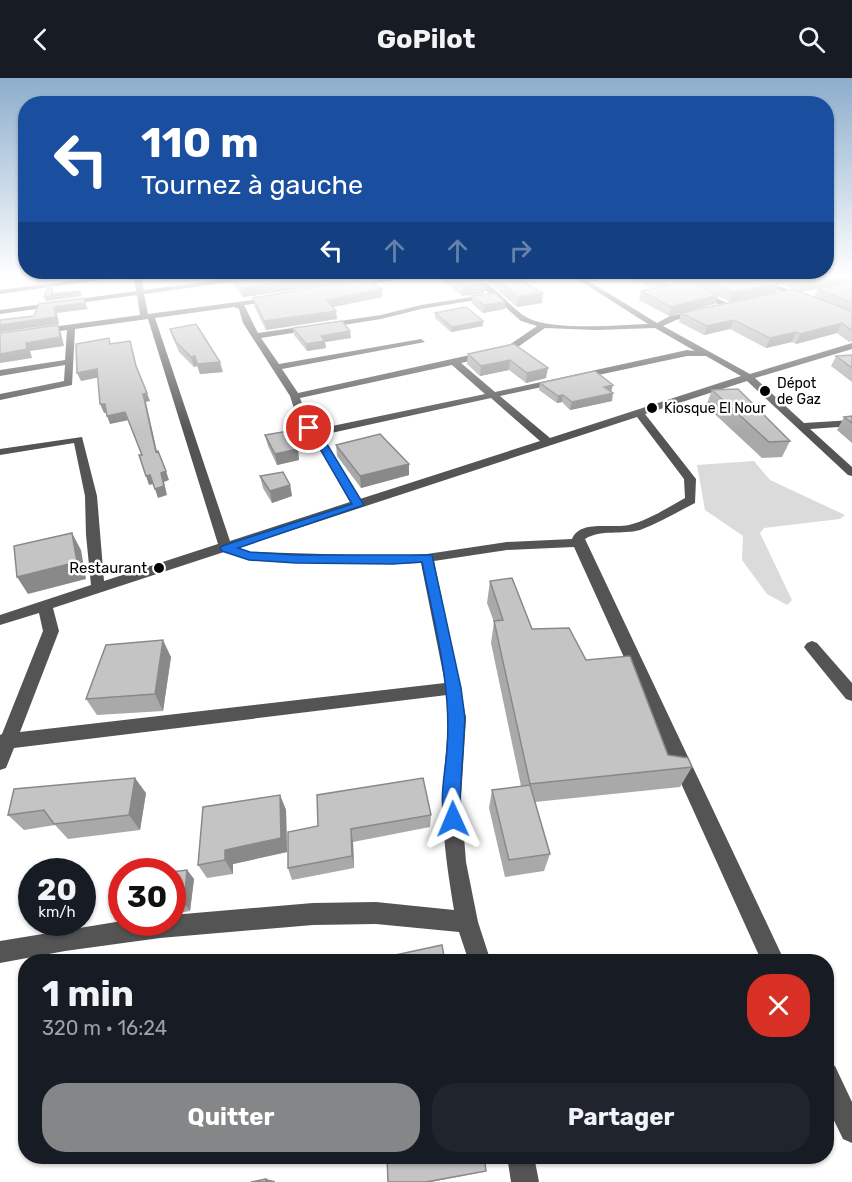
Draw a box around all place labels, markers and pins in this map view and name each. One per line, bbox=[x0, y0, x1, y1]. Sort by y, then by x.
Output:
place label: Dépot de Gaz bbox=[777, 375, 821, 408]
marker: Dépot de Gaz bbox=[758, 384, 772, 398]
place label: Kiosque El Nour bbox=[664, 400, 767, 417]
marker: Kiosque El Nour bbox=[645, 401, 659, 415]
pin bbox=[283, 402, 334, 453]
place label: Restaurant bbox=[69, 559, 147, 577]
marker: Restaurant bbox=[152, 561, 166, 575]

